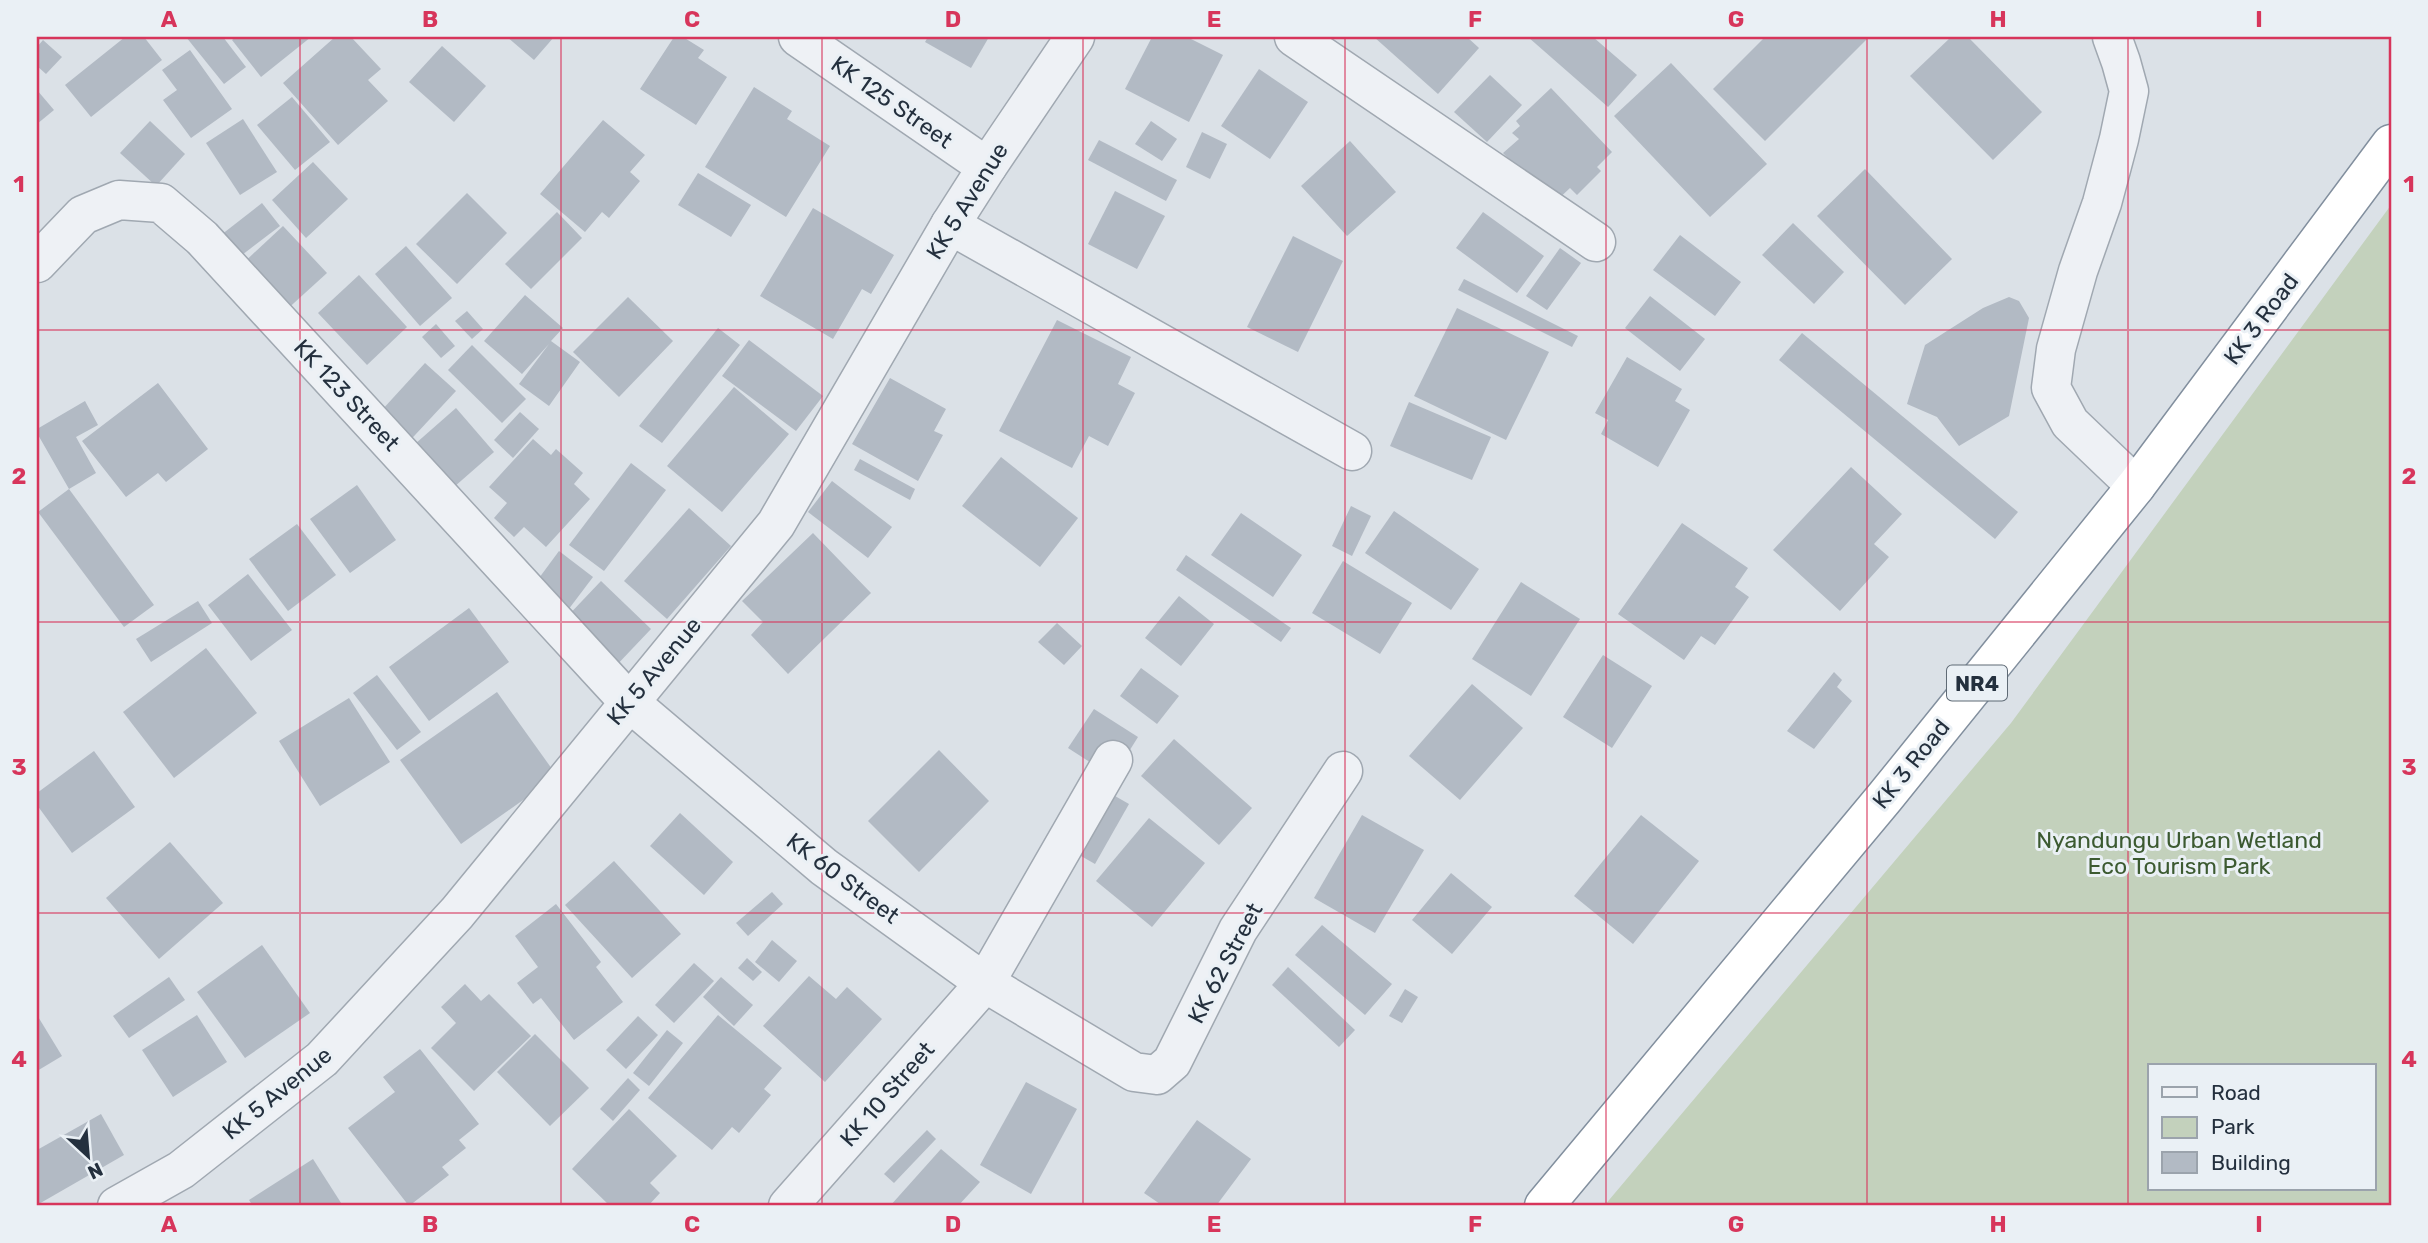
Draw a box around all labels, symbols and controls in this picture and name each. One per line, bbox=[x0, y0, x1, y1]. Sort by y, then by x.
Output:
text: A bbox=[161, 5, 178, 33]
text: B bbox=[422, 5, 438, 33]
text: C bbox=[684, 5, 700, 33]
text: D bbox=[945, 5, 961, 33]
text: E bbox=[1207, 5, 1221, 33]
text: F bbox=[1468, 5, 1482, 33]
text: G bbox=[1728, 5, 1744, 33]
text: H bbox=[1989, 5, 2007, 33]
text: I bbox=[2255, 5, 2263, 33]
street label: KK 125 Street bbox=[826, 50, 958, 154]
street label: KK 5 Avenue bbox=[920, 137, 1014, 265]
text: 1 bbox=[13, 170, 25, 198]
text: 1 bbox=[2403, 170, 2415, 198]
street label: KK 3 Road bbox=[2218, 268, 2304, 370]
street label: KK 123 Street bbox=[288, 333, 406, 457]
text: 2 bbox=[12, 462, 26, 490]
text: 2 bbox=[2402, 462, 2416, 490]
street label: KK 5 Avenue bbox=[601, 611, 707, 731]
road number: NR4 bbox=[1947, 666, 2007, 700]
street label: KK 3 Road bbox=[1866, 714, 1956, 814]
text: 3 bbox=[11, 753, 27, 781]
text: 3 bbox=[2401, 753, 2417, 781]
park label: Nyandungu Urban Wetland Eco Tourism Park bbox=[2036, 826, 2322, 880]
street label: KK 60 Street bbox=[781, 827, 905, 929]
street label: KK 62 Street bbox=[1182, 898, 1268, 1028]
street label: KK 10 Street bbox=[834, 1036, 940, 1152]
street label: KK 5 Avenue bbox=[217, 1040, 337, 1146]
text: 4 bbox=[11, 1045, 27, 1073]
text: 4 bbox=[2401, 1045, 2417, 1073]
legend bbox=[2148, 1064, 2376, 1190]
text: Road bbox=[2211, 1080, 2261, 1105]
text: Park bbox=[2211, 1114, 2255, 1139]
north arrow bbox=[52, 1120, 122, 1190]
text: Building bbox=[2211, 1150, 2291, 1175]
text: N bbox=[84, 1157, 106, 1184]
text: A bbox=[161, 1210, 178, 1238]
text: B bbox=[422, 1210, 438, 1238]
text: C bbox=[684, 1210, 700, 1238]
text: D bbox=[945, 1210, 961, 1238]
text: E bbox=[1207, 1210, 1221, 1238]
text: F bbox=[1468, 1210, 1482, 1238]
text: G bbox=[1728, 1210, 1744, 1238]
text: H bbox=[1989, 1210, 2007, 1238]
text: I bbox=[2255, 1210, 2263, 1238]

